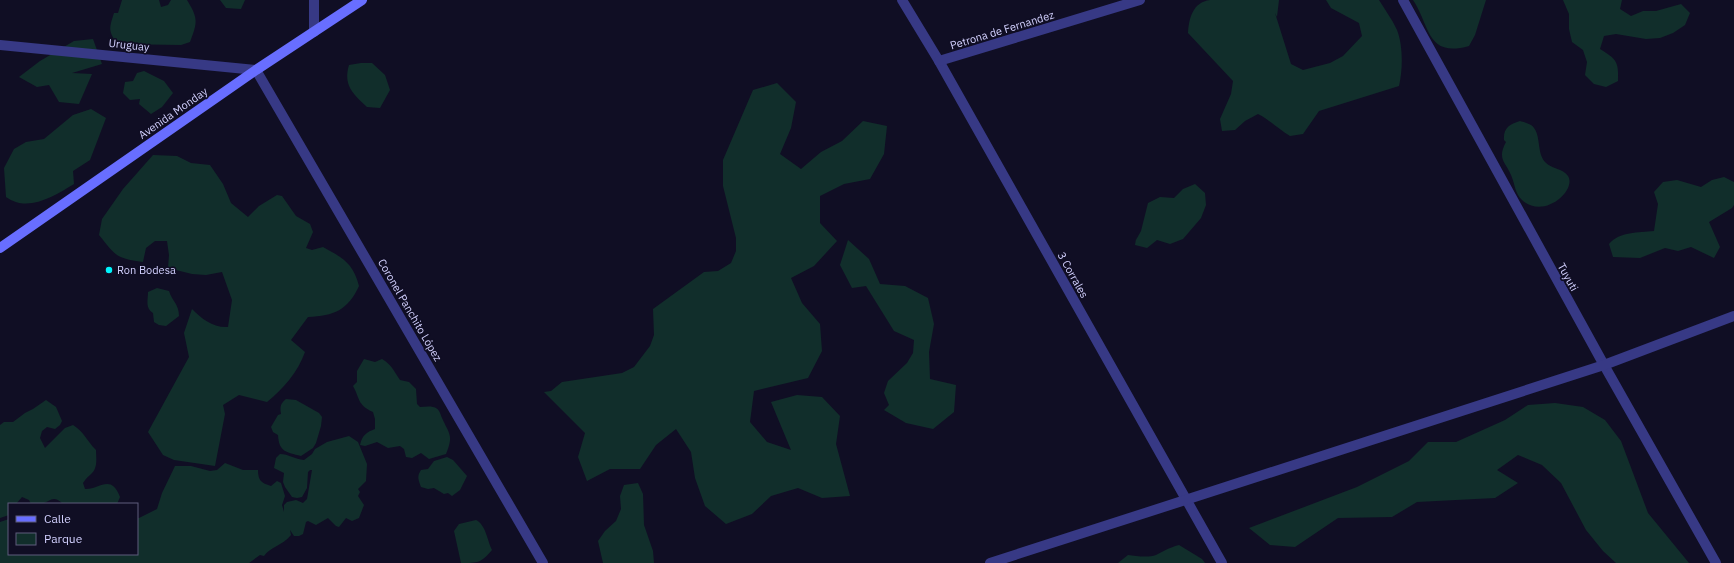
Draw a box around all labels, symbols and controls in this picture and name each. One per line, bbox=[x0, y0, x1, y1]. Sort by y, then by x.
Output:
street label: Petrona de Fernandez bbox=[948, 8, 1056, 52]
street label: Uruguay bbox=[108, 36, 151, 54]
street label: Avenida Monday bbox=[136, 84, 211, 142]
street label: 3 Corrales bbox=[1055, 250, 1091, 300]
street label: Coronel Panchito López bbox=[375, 256, 445, 364]
street label: Tuyuti bbox=[1555, 260, 1581, 294]
place label: Ron Bodesa bbox=[117, 263, 176, 277]
marker: Ron Bodesa bbox=[104, 265, 114, 275]
legend bbox=[8, 503, 138, 555]
text: Calle bbox=[44, 511, 71, 526]
text: Parque bbox=[44, 531, 83, 546]

